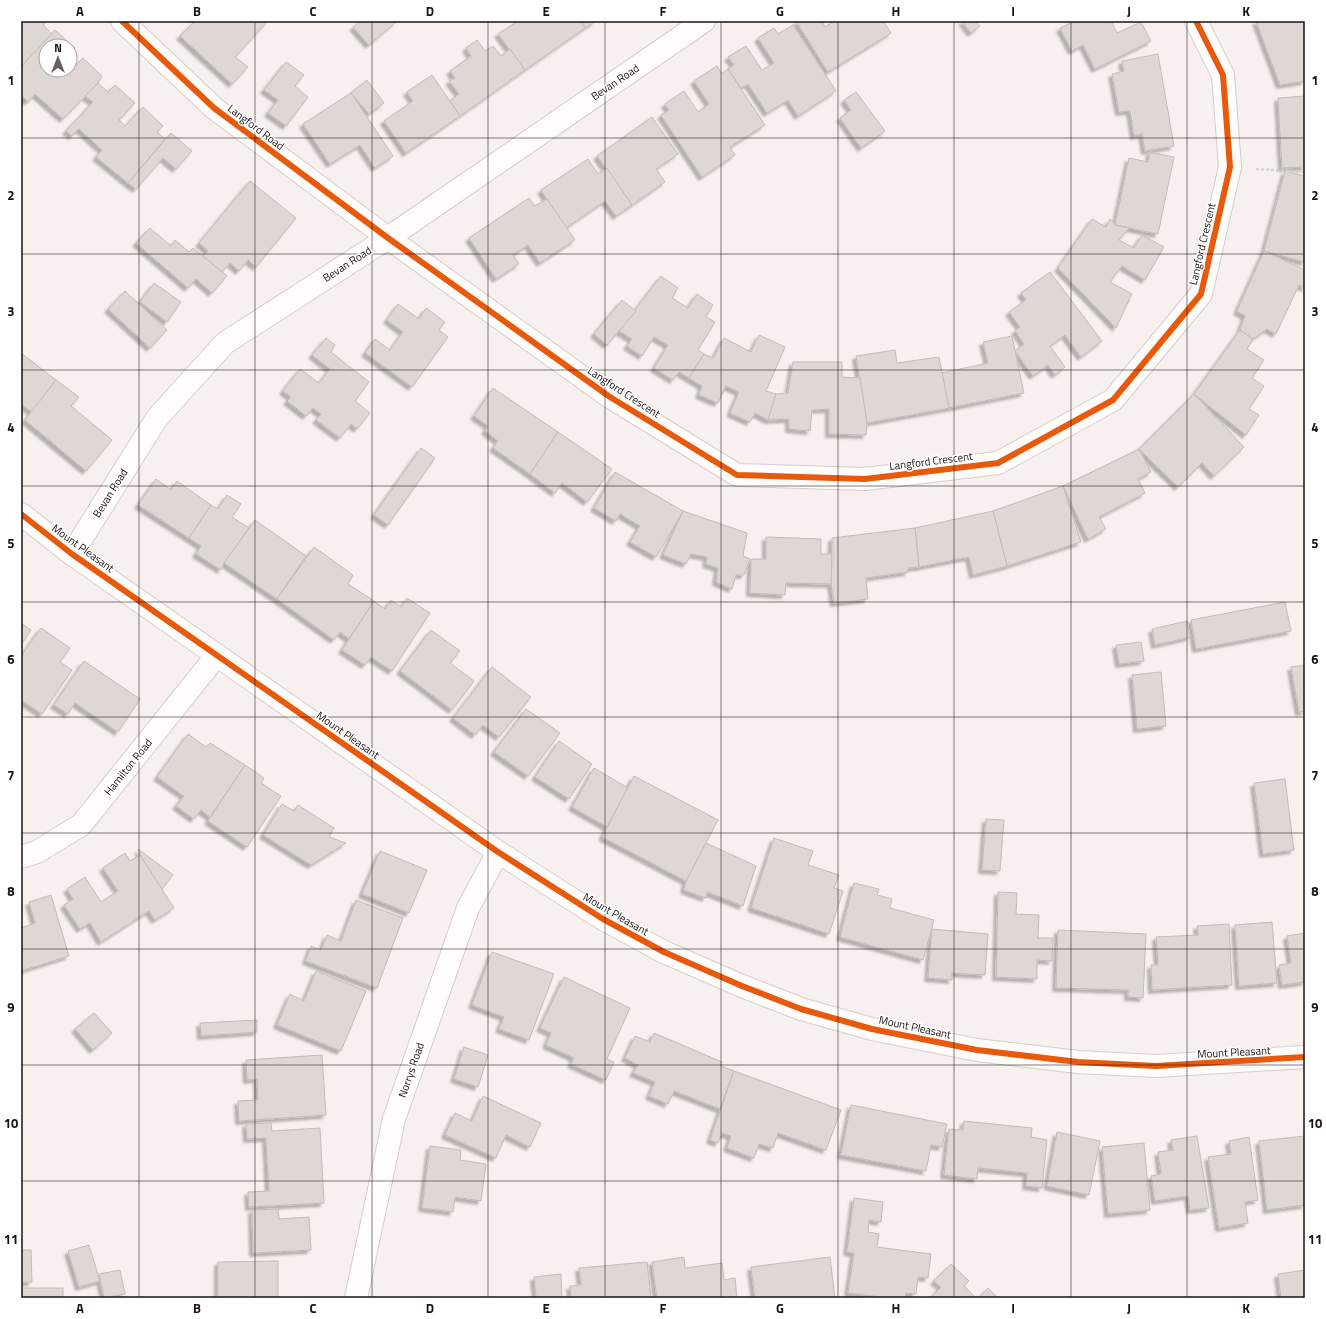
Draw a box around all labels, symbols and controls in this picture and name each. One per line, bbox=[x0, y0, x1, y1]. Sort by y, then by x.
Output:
text: A bbox=[76, 1, 84, 21]
text: B bbox=[193, 1, 201, 21]
text: C bbox=[309, 1, 317, 21]
text: D bbox=[426, 1, 434, 21]
text: E bbox=[542, 1, 550, 21]
text: F bbox=[660, 1, 667, 21]
text: G bbox=[776, 1, 784, 21]
text: H bbox=[892, 1, 900, 21]
text: I bbox=[1011, 1, 1015, 21]
text: J bbox=[1127, 1, 1131, 21]
text: K bbox=[1242, 1, 1250, 21]
north arrow bbox=[38, 38, 78, 78]
text: N bbox=[54, 40, 62, 56]
street label: Bevan Road bbox=[588, 60, 642, 104]
text: 1 bbox=[7, 70, 15, 90]
text: 1 bbox=[1311, 70, 1319, 90]
street label: Langford Road bbox=[224, 100, 288, 154]
text: 2 bbox=[7, 185, 15, 205]
text: 2 bbox=[1311, 185, 1319, 205]
street label: Langford Crescent bbox=[1185, 201, 1219, 287]
street label: Bevan Road bbox=[320, 242, 375, 286]
text: 3 bbox=[7, 301, 15, 321]
text: 3 bbox=[1311, 301, 1319, 321]
street label: Langford Crescent bbox=[584, 362, 664, 422]
text: 4 bbox=[7, 417, 15, 437]
text: 4 bbox=[1311, 417, 1319, 437]
street label: Langford Crescent bbox=[888, 448, 974, 474]
street label: Bevan Road bbox=[89, 465, 131, 521]
street label: Mount Pleasant bbox=[49, 520, 118, 576]
text: 5 bbox=[7, 533, 15, 553]
text: 5 bbox=[1311, 533, 1319, 553]
text: 6 bbox=[7, 649, 15, 669]
text: 6 bbox=[1311, 649, 1319, 669]
street label: Mount Pleasant bbox=[313, 707, 383, 763]
street label: Hamilton Road bbox=[100, 735, 156, 799]
text: 7 bbox=[7, 765, 15, 785]
text: 7 bbox=[1311, 765, 1319, 785]
text: 8 bbox=[7, 881, 15, 901]
text: 8 bbox=[1311, 881, 1319, 901]
street label: Mount Pleasant bbox=[580, 889, 652, 939]
text: 9 bbox=[7, 997, 15, 1017]
text: 9 bbox=[1311, 997, 1319, 1017]
street label: Mount Pleasant bbox=[877, 1012, 953, 1042]
street label: Norrys Road bbox=[394, 1040, 428, 1100]
street label: Mount Pleasant bbox=[1197, 1042, 1271, 1062]
text: 10 bbox=[4, 1113, 18, 1133]
text: 10 bbox=[1308, 1113, 1322, 1133]
text: 11 bbox=[4, 1229, 18, 1249]
text: 11 bbox=[1308, 1229, 1322, 1249]
text: A bbox=[76, 1298, 84, 1318]
text: B bbox=[193, 1298, 201, 1318]
text: C bbox=[309, 1298, 317, 1318]
text: D bbox=[426, 1298, 434, 1318]
text: E bbox=[542, 1298, 550, 1318]
text: F bbox=[660, 1298, 667, 1318]
text: G bbox=[776, 1298, 784, 1318]
text: H bbox=[892, 1298, 900, 1318]
text: I bbox=[1011, 1298, 1015, 1318]
text: J bbox=[1127, 1298, 1131, 1318]
text: K bbox=[1242, 1298, 1250, 1318]

